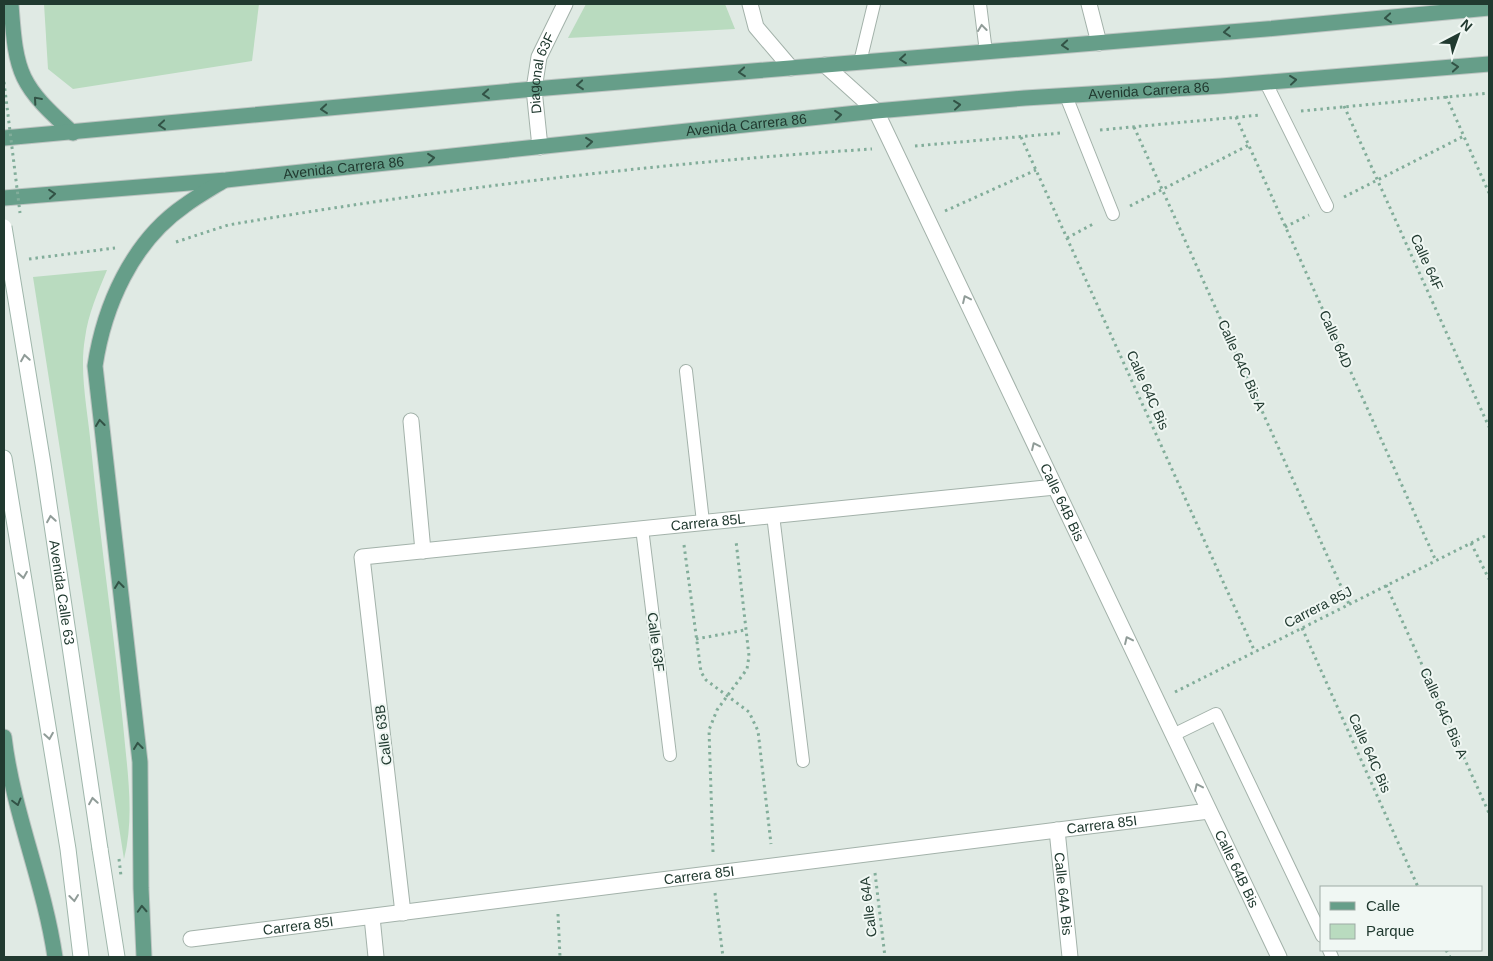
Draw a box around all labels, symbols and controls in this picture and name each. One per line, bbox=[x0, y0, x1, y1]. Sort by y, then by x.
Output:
north arrow bbox=[1433, 10, 1483, 60]
one-way arrow bbox=[1384, 12, 1392, 23]
text: N bbox=[1457, 16, 1476, 35]
one-way arrow bbox=[978, 24, 988, 32]
one-way arrow bbox=[1222, 26, 1230, 37]
street label: Diagonal 63F bbox=[526, 30, 558, 115]
one-way arrow bbox=[1060, 40, 1068, 51]
one-way arrow bbox=[898, 53, 906, 64]
one-way arrow bbox=[1451, 62, 1459, 73]
one-way arrow bbox=[738, 66, 746, 77]
one-way arrow bbox=[1289, 75, 1297, 86]
street label: Avenida Carrera 86 bbox=[1088, 79, 1210, 102]
one-way arrow bbox=[576, 80, 584, 91]
one-way arrow bbox=[481, 88, 489, 99]
one-way arrow bbox=[35, 97, 43, 106]
one-way arrow bbox=[953, 100, 961, 111]
one-way arrow bbox=[320, 104, 328, 115]
street label: Avenida Carrera 86 bbox=[685, 110, 808, 139]
one-way arrow bbox=[834, 110, 842, 121]
one-way arrow bbox=[158, 119, 166, 130]
one-way arrow bbox=[585, 136, 593, 147]
street label: Avenida Carrera 86 bbox=[282, 153, 405, 182]
one-way arrow bbox=[427, 153, 435, 164]
one-way arrow bbox=[49, 189, 57, 200]
street label: Calle 64F bbox=[1408, 231, 1446, 293]
one-way arrow bbox=[962, 295, 972, 304]
street label: Calle 64D bbox=[1316, 308, 1356, 370]
street label: Calle 64C Bis A bbox=[1215, 317, 1269, 413]
street label: Calle 64C Bis bbox=[1123, 348, 1173, 432]
one-way arrow bbox=[21, 354, 31, 363]
one-way arrow bbox=[95, 419, 106, 427]
one-way arrow bbox=[1031, 442, 1042, 451]
street label: Calle 64B Bis bbox=[1037, 461, 1088, 544]
street label: Carrera 85L bbox=[670, 510, 746, 534]
one-way arrow bbox=[46, 514, 57, 522]
street label: Avenida Calle 63 bbox=[46, 539, 78, 646]
one-way arrow bbox=[17, 572, 28, 580]
one-way arrow bbox=[114, 581, 125, 589]
street label: Carrera 85J bbox=[1281, 583, 1355, 631]
street label: Calle 63F bbox=[644, 611, 668, 673]
one-way arrow bbox=[1123, 636, 1134, 645]
street label: Calle 64C Bis A bbox=[1417, 665, 1471, 761]
street label: Calle 63B bbox=[371, 704, 395, 766]
street label: Calle 64C Bis bbox=[1345, 711, 1395, 795]
one-way arrow bbox=[44, 731, 54, 740]
one-way arrow bbox=[133, 742, 144, 750]
one-way arrow bbox=[1193, 783, 1204, 792]
one-way arrow bbox=[88, 796, 99, 804]
one-way arrow bbox=[11, 797, 22, 806]
street label: Carrera 85I bbox=[1066, 812, 1138, 837]
street label: Calle 64B Bis bbox=[1212, 827, 1262, 910]
street label: Calle 64A Bis bbox=[1051, 851, 1076, 936]
street label: Carrera 85I bbox=[663, 863, 735, 887]
street label: Calle 64A bbox=[856, 875, 880, 938]
legend bbox=[1320, 886, 1483, 951]
one-way arrow bbox=[68, 894, 79, 902]
text: Calle bbox=[1366, 897, 1400, 914]
one-way arrow bbox=[136, 904, 147, 912]
street label: Carrera 85I bbox=[262, 913, 334, 938]
text: Parque bbox=[1366, 922, 1414, 939]

